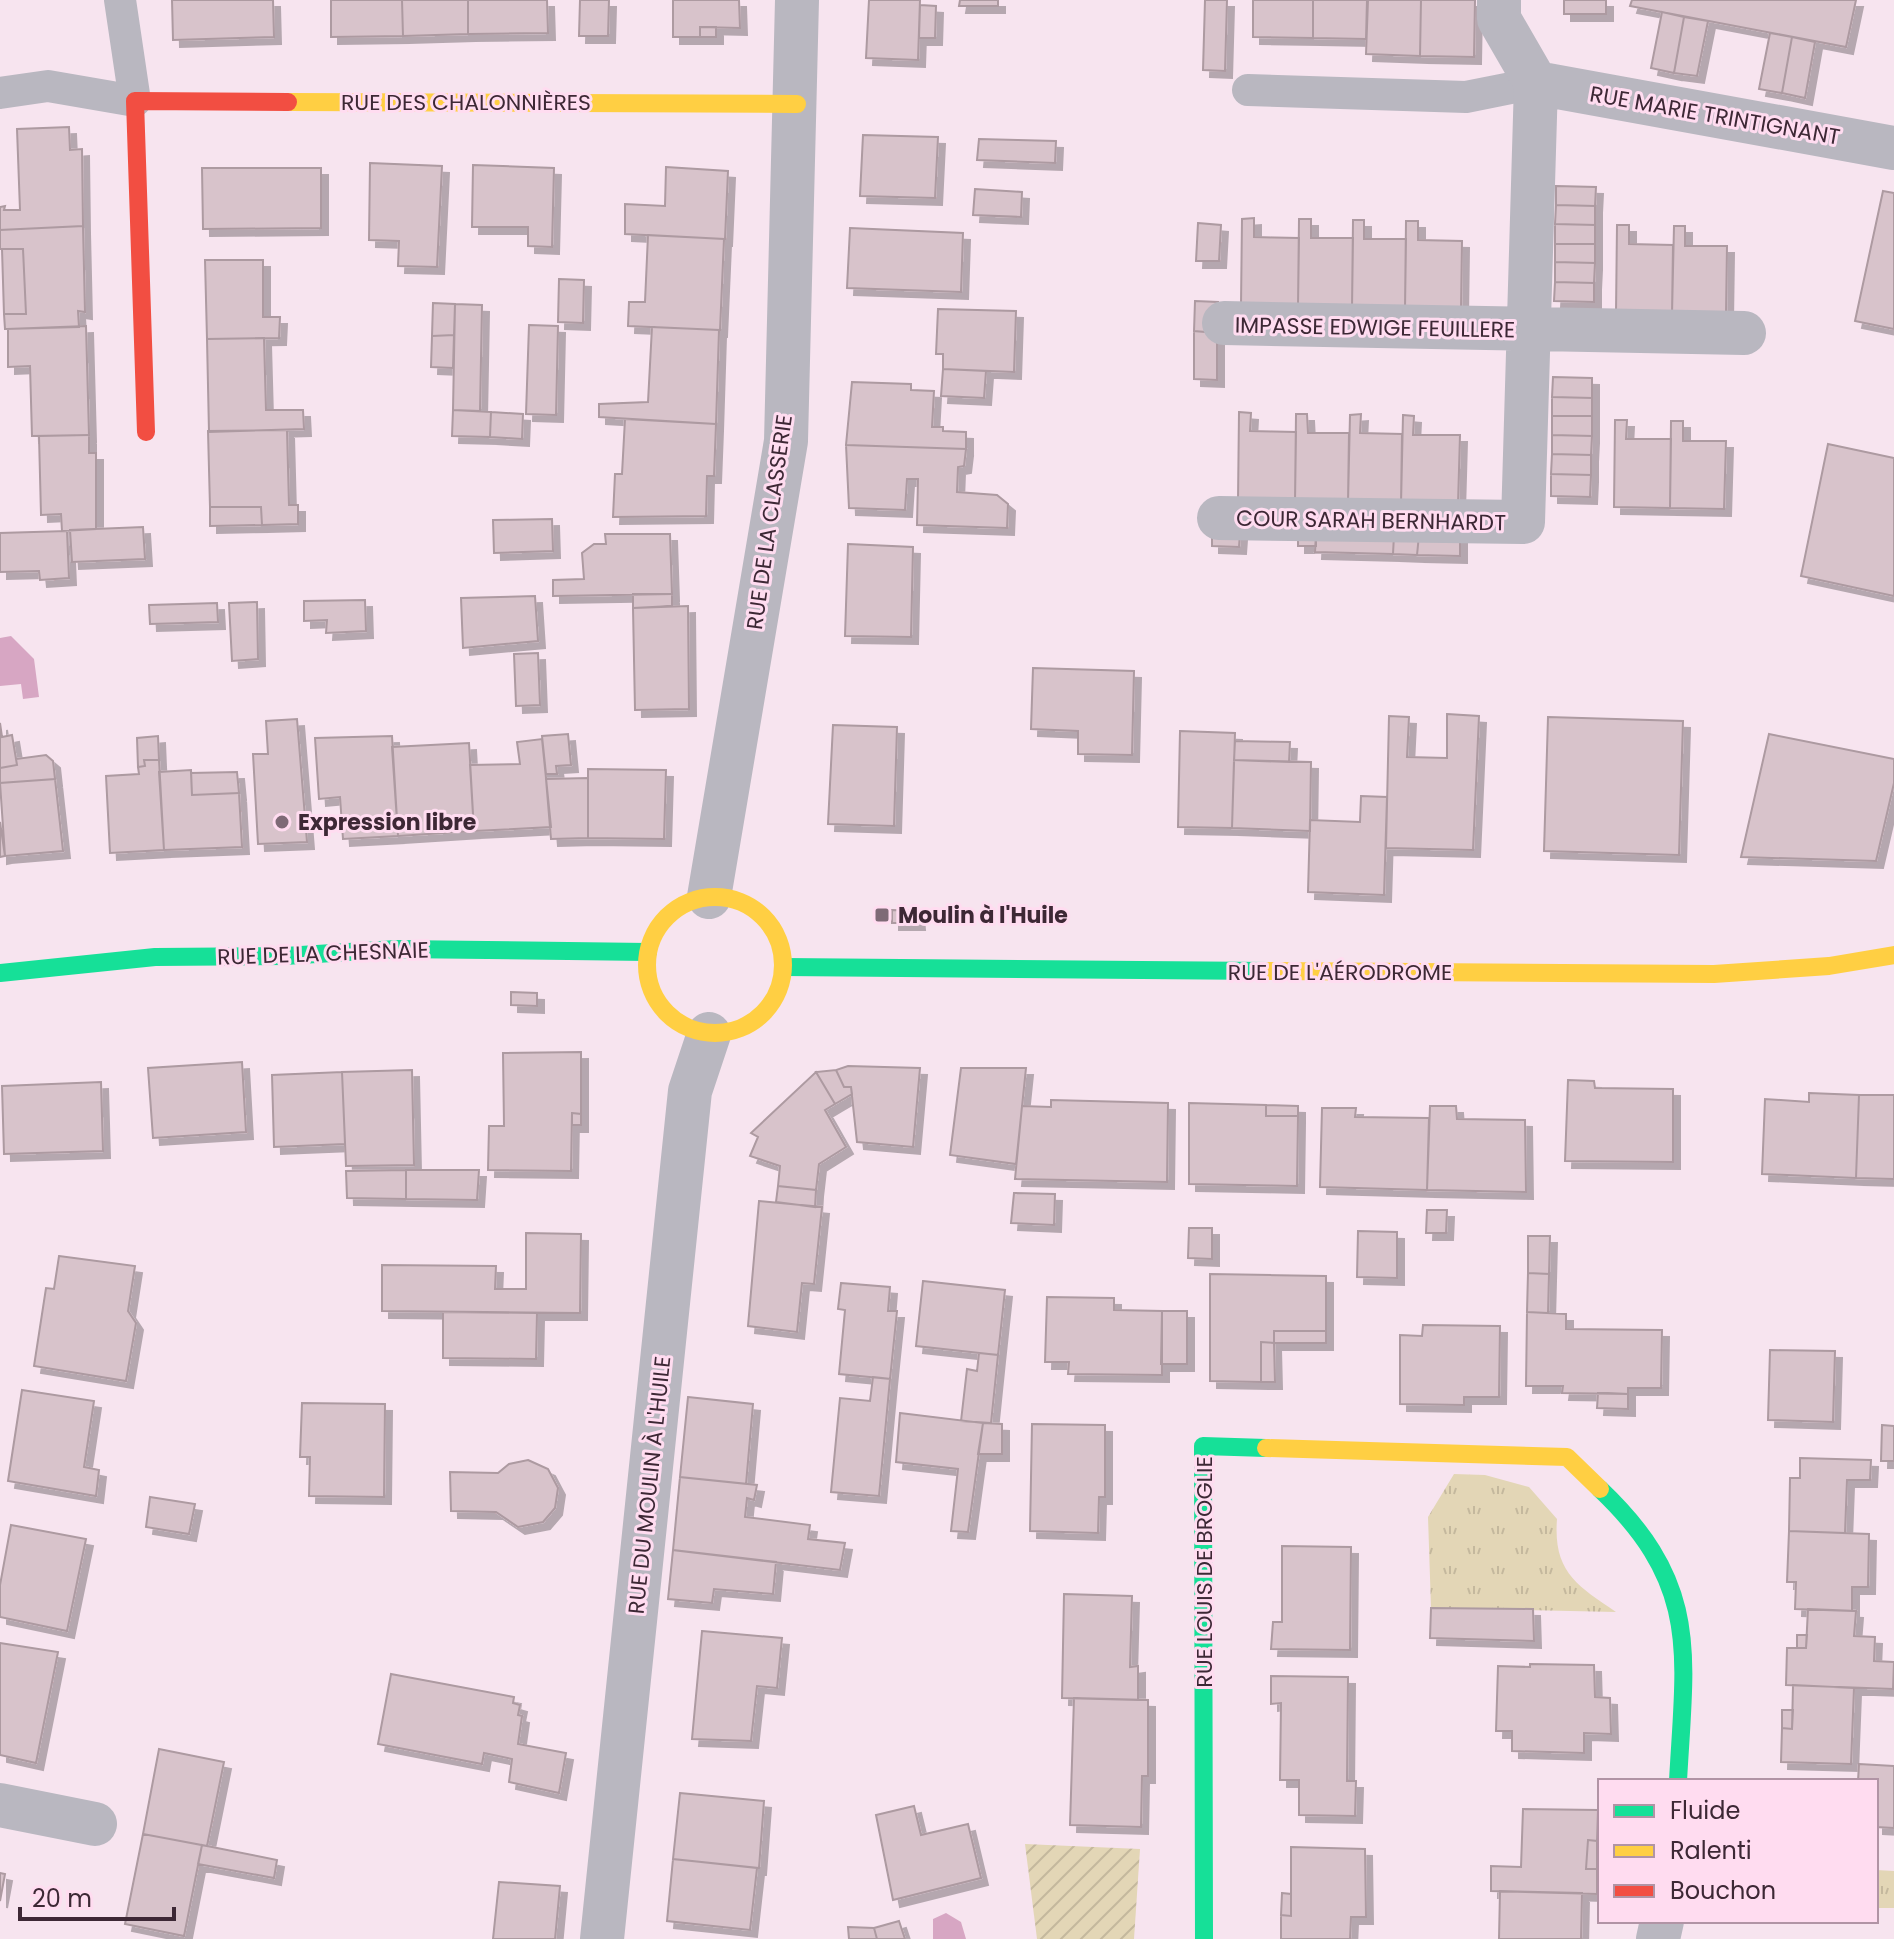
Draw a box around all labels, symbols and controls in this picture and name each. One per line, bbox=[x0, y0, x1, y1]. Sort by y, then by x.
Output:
street label: RUE MARIE TRINTIGNANT bbox=[1587, 78, 1842, 153]
street label: RUE DES CHALONNIÈRES bbox=[341, 87, 591, 118]
street label: IMPASSE EDWIGE FEUILLERE bbox=[1234, 310, 1515, 345]
street label: RUE DE LA CLASSERIE bbox=[739, 413, 800, 632]
street label: COUR SARAH BERNHARDT bbox=[1236, 503, 1506, 538]
place label: Expression libre bbox=[298, 807, 476, 838]
marker: Expression libre bbox=[273, 813, 291, 831]
place label: Moulin à l'Huile bbox=[898, 900, 1068, 931]
marker: Moulin à l'Huile bbox=[873, 906, 891, 924]
street label: RUE DE LA CHESNAIE bbox=[217, 934, 429, 973]
street label: RUE DE L'AÉRODROME bbox=[1228, 957, 1452, 988]
street label: RUE DU MOULIN À L'HUILE bbox=[621, 1355, 678, 1615]
street label: RUE LOUIS DE BROGLIE bbox=[1189, 1456, 1220, 1688]
legend bbox=[1598, 1779, 1878, 1923]
text: Fluide bbox=[1670, 1794, 1740, 1827]
text: Ralenti bbox=[1670, 1834, 1752, 1867]
scale bar bbox=[20, 1871, 174, 1921]
text: Bouchon bbox=[1670, 1874, 1776, 1907]
text: 20 m bbox=[32, 1882, 92, 1915]

